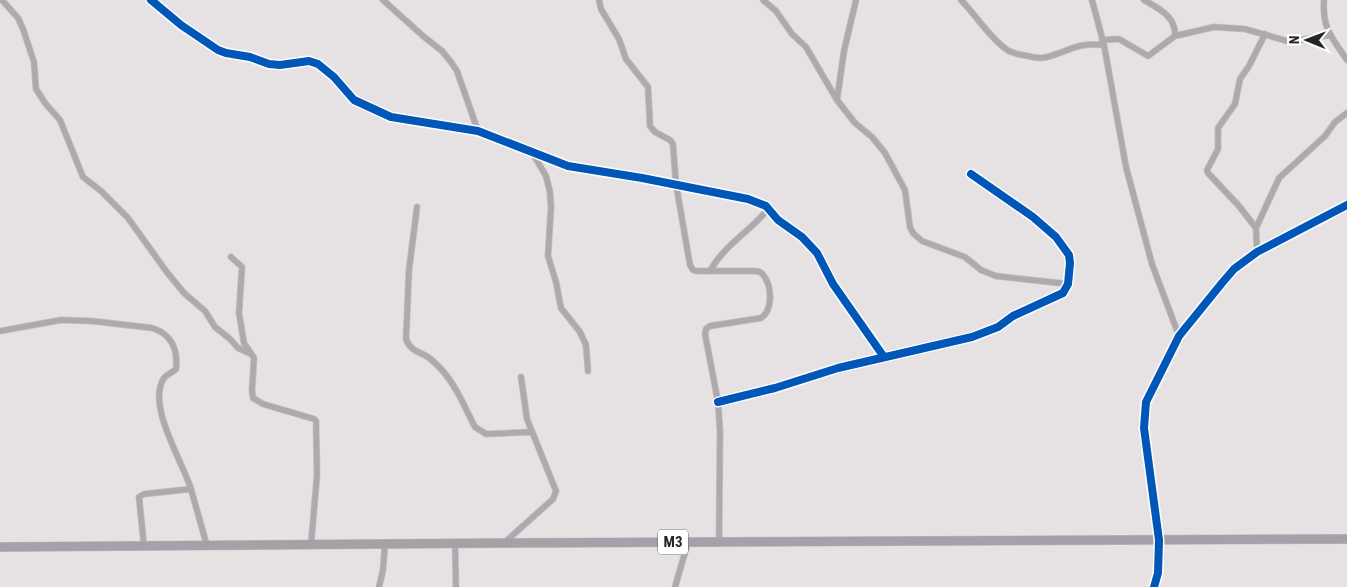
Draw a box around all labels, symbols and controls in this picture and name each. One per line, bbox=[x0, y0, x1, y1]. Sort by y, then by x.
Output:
north arrow bbox=[1282, 15, 1332, 65]
text: N bbox=[1286, 35, 1302, 44]
road number: M3 bbox=[658, 530, 688, 554]

